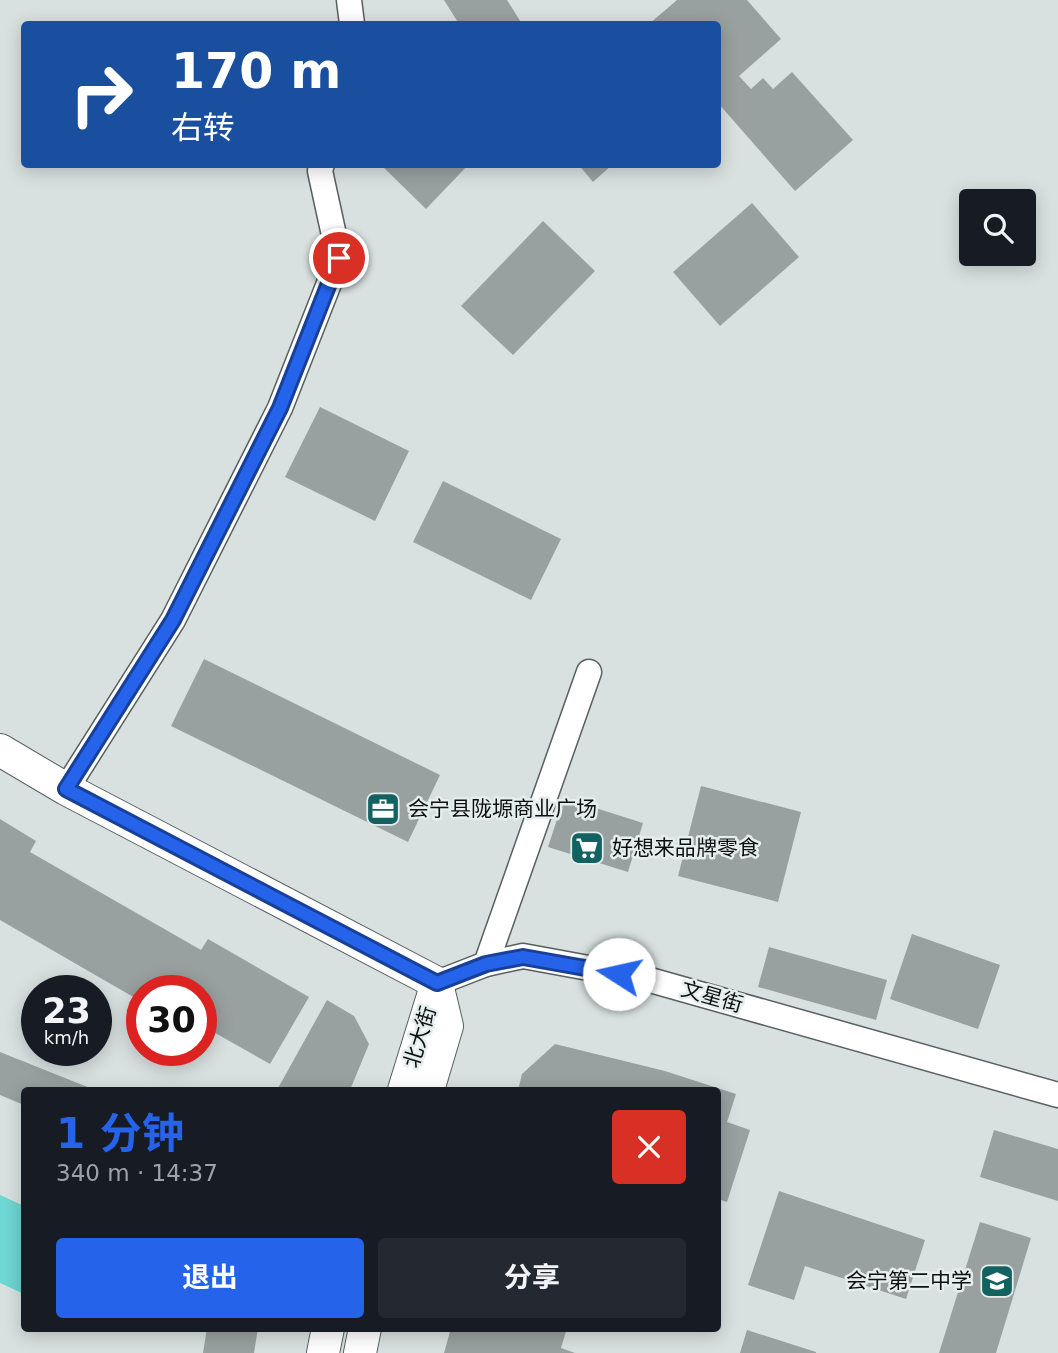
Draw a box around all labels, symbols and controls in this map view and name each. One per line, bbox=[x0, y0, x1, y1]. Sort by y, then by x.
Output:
text: 170 m bbox=[171, 43, 341, 100]
icon: right bbox=[56, 49, 147, 140]
text: 右转 bbox=[171, 109, 235, 147]
map controls bbox=[959, 189, 1036, 266]
button: search bbox=[959, 189, 1036, 266]
pin bbox=[309, 228, 369, 288]
icon: arrive bbox=[320, 239, 358, 277]
office icon: 会宁县陇塬商业广场 bbox=[364, 790, 402, 828]
place label: 会宁县陇塬商业广场 bbox=[408, 797, 597, 821]
supermarket icon: 好想来品牌零食 bbox=[568, 829, 606, 867]
place label: 好想来品牌零食 bbox=[612, 836, 759, 860]
position arrow bbox=[582, 937, 656, 1011]
speed limit sign: 30 bbox=[126, 975, 217, 1066]
street label: 文星街 bbox=[678, 977, 746, 1017]
text: 23 bbox=[42, 991, 91, 1031]
street label: 北大街 bbox=[399, 1003, 441, 1071]
text: km/h bbox=[44, 1027, 89, 1048]
text: 1 分钟 bbox=[56, 1109, 184, 1158]
button: close bbox=[612, 1110, 686, 1184]
text: 340 m · 14:37 bbox=[56, 1160, 218, 1186]
button: 退出 bbox=[56, 1238, 364, 1318]
button: 分享 bbox=[378, 1238, 686, 1318]
school or university icon: 会宁第二中学 bbox=[978, 1262, 1016, 1300]
place label: 会宁第二中学 bbox=[846, 1269, 972, 1293]

